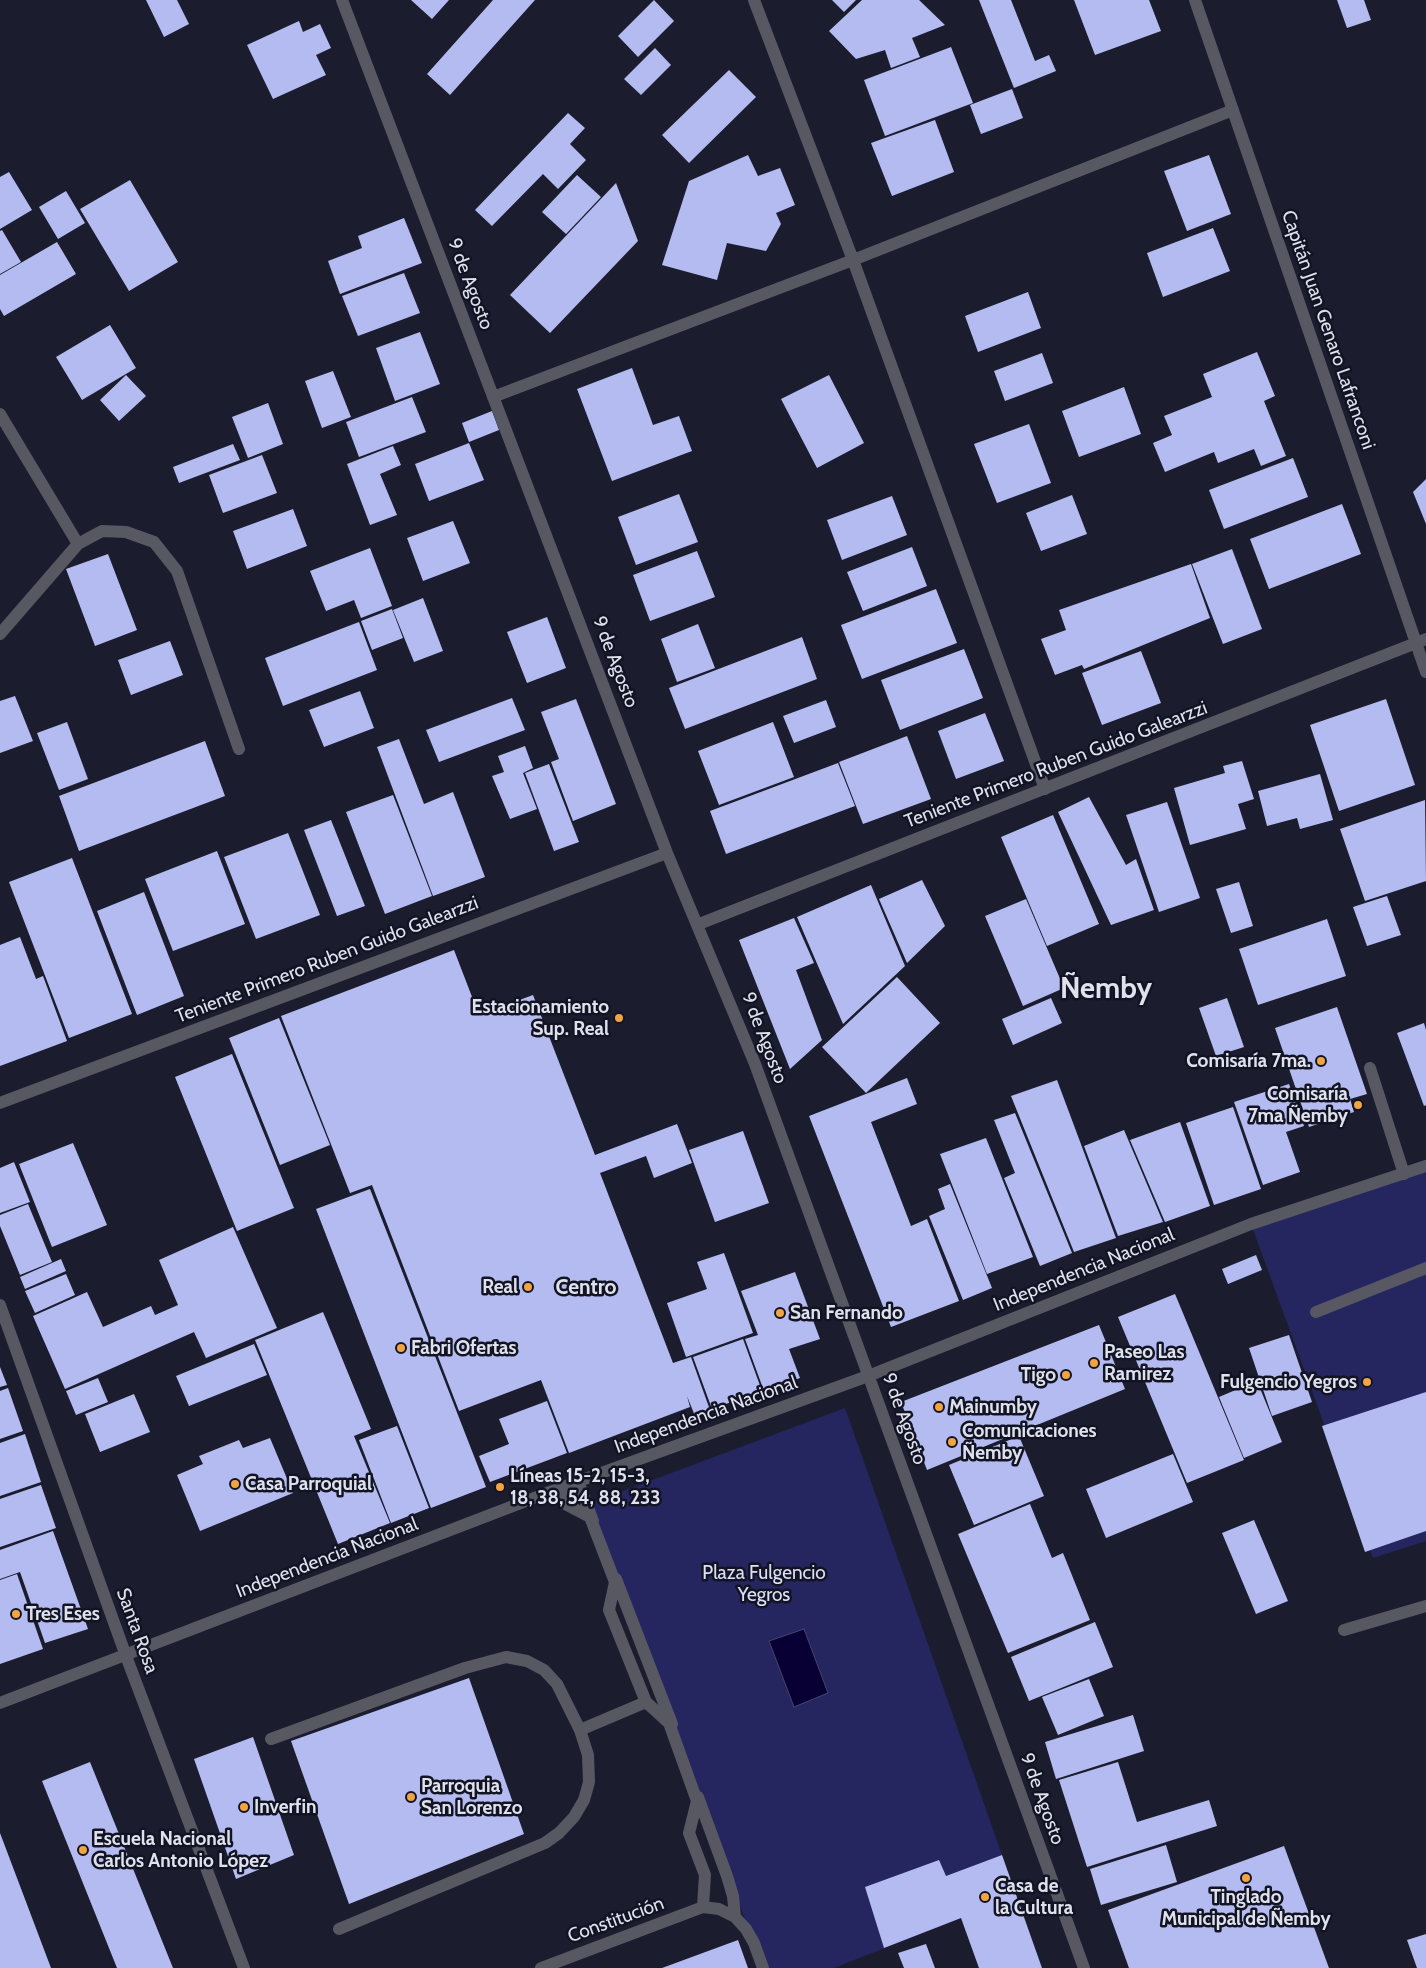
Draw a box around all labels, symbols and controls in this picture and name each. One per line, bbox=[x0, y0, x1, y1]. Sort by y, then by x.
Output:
street label: Capitán Juan Genaro Lafranconi bbox=[1276, 208, 1380, 452]
street label: 9 de Agosto bbox=[442, 235, 498, 333]
street label: 9 de Agosto bbox=[587, 613, 643, 711]
street label: Teniente Primero Ruben Guido Galearzzi bbox=[901, 697, 1211, 833]
street label: Teniente Primero Ruben Guido Galearzzi bbox=[172, 892, 482, 1028]
district label: Ñemby bbox=[1060, 972, 1152, 1006]
street label: 9 de Agosto bbox=[736, 989, 792, 1087]
place label: Estacionamiento Sup. Real bbox=[472, 996, 609, 1040]
marker: Estacionamiento Sup. Real bbox=[613, 1012, 625, 1024]
place label: Comisaría 7ma. bbox=[1186, 1050, 1311, 1072]
marker: Comisaría 7ma. bbox=[1315, 1055, 1327, 1067]
place label: Comisaría 7ma Ñemby bbox=[1248, 1083, 1348, 1127]
marker: Comisaría 7ma Ñemby bbox=[1352, 1099, 1364, 1111]
street label: Independencia Nacional bbox=[990, 1223, 1178, 1317]
district label: Centro bbox=[556, 1275, 616, 1301]
place label: Real bbox=[482, 1276, 518, 1298]
marker: Real bbox=[522, 1281, 534, 1293]
place label: San Fernando bbox=[790, 1302, 903, 1324]
marker: San Fernando bbox=[774, 1307, 786, 1319]
place label: Fabri Ofertas bbox=[411, 1337, 516, 1359]
place label: Paseo Las Ramirez bbox=[1104, 1341, 1184, 1385]
marker: Fabri Ofertas bbox=[395, 1342, 407, 1354]
marker: Paseo Las Ramirez bbox=[1088, 1357, 1100, 1369]
place label: Tigo bbox=[1021, 1364, 1056, 1386]
marker: Tigo bbox=[1060, 1369, 1072, 1381]
street label: 9 de Agosto bbox=[877, 1370, 931, 1468]
street label: Independencia Nacional bbox=[611, 1371, 801, 1459]
place label: Fulgencio Yegros bbox=[1220, 1371, 1357, 1393]
marker: Fulgencio Yegros bbox=[1361, 1376, 1373, 1388]
place label: Mainumby bbox=[949, 1396, 1037, 1418]
marker: Mainumby bbox=[933, 1401, 945, 1413]
place label: Comunicaciones Ñemby bbox=[962, 1420, 1097, 1464]
marker: Comunicaciones Ñemby bbox=[946, 1436, 958, 1448]
place label: Líneas 15-2, 15-3, 18, 38, 54, 88, 233 bbox=[510, 1465, 660, 1509]
place label: Casa Parroquial bbox=[245, 1473, 372, 1495]
marker: Casa Parroquial bbox=[229, 1478, 241, 1490]
marker: Líneas 15-2, 15-3, 18, 38, 54, 88, 233 bbox=[494, 1481, 506, 1493]
street label: Independencia Nacional bbox=[233, 1513, 421, 1603]
park label: Plaza Fulgencio Yegros bbox=[702, 1562, 826, 1606]
street label: Santa Rosa bbox=[111, 1585, 163, 1677]
place label: Tres Eses bbox=[26, 1603, 100, 1625]
marker: Tres Eses bbox=[10, 1608, 22, 1620]
street label: 9 de Agosto bbox=[1015, 1750, 1069, 1848]
place label: Parroquia San Lorenzo bbox=[421, 1775, 522, 1819]
marker: Parroquia San Lorenzo bbox=[405, 1791, 417, 1803]
place label: Inverfin bbox=[254, 1796, 316, 1818]
marker: Inverfin bbox=[238, 1801, 250, 1813]
place label: Escuela Nacional Carlos Antonio López bbox=[93, 1828, 268, 1872]
marker: Escuela Nacional Carlos Antonio López bbox=[77, 1844, 89, 1856]
marker: Tinglado Municipal de Ñemby bbox=[1240, 1872, 1252, 1884]
place label: Casa de la Cultura bbox=[995, 1875, 1073, 1919]
place label: Tinglado Municipal de Ñemby bbox=[1161, 1886, 1331, 1930]
marker: Casa de la Cultura bbox=[979, 1891, 991, 1903]
street label: Constitución bbox=[565, 1892, 667, 1948]

